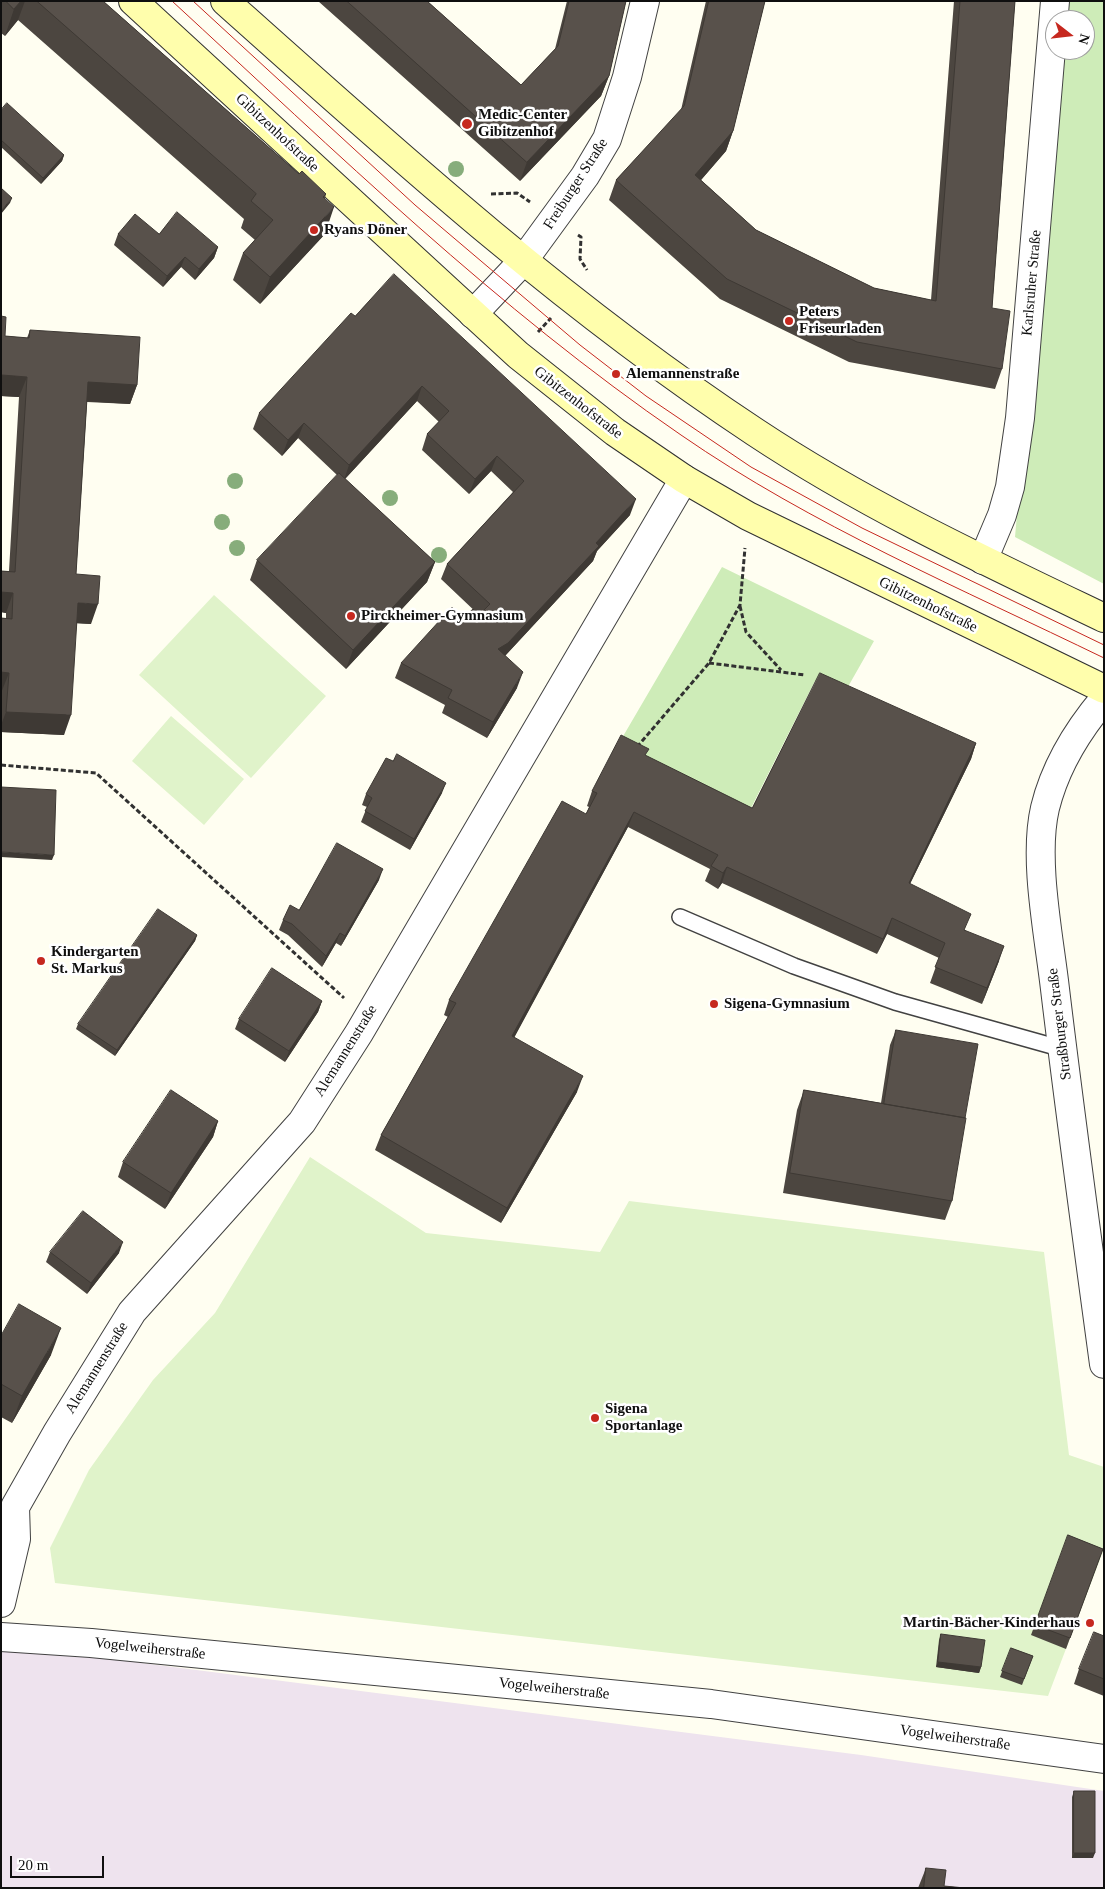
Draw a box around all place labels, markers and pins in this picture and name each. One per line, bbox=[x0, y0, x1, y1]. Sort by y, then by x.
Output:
place label: Medic-Center Gibitzenhof bbox=[478, 106, 567, 141]
marker: Medic-Center Gibitzenhof bbox=[460, 117, 474, 131]
place label: Ryans Döner bbox=[324, 221, 407, 239]
marker: Ryans Döner bbox=[308, 224, 320, 236]
place label: Peters Friseurladen bbox=[799, 303, 881, 338]
marker: Peters Friseurladen bbox=[783, 315, 795, 327]
place label: Alemannenstraße bbox=[626, 365, 739, 383]
marker: Alemannenstraße bbox=[610, 368, 622, 380]
place label: Pirckheimer-Gymnasium bbox=[361, 607, 523, 625]
marker: Pirckheimer-Gymnasium bbox=[345, 610, 357, 622]
place label: Kindergarten St. Markus bbox=[51, 943, 138, 978]
marker: Kindergarten St. Markus bbox=[35, 955, 47, 967]
place label: Sigena-Gymnasium bbox=[724, 995, 850, 1013]
marker: Sigena-Gymnasium bbox=[708, 998, 720, 1010]
place label: Sigena Sportanlage bbox=[605, 1400, 683, 1435]
marker: Sigena Sportanlage bbox=[589, 1412, 601, 1424]
place label: Martin-Bächer-Kinderhaus bbox=[903, 1614, 1080, 1632]
marker: Martin-Bächer-Kinderhaus bbox=[1084, 1617, 1096, 1629]

